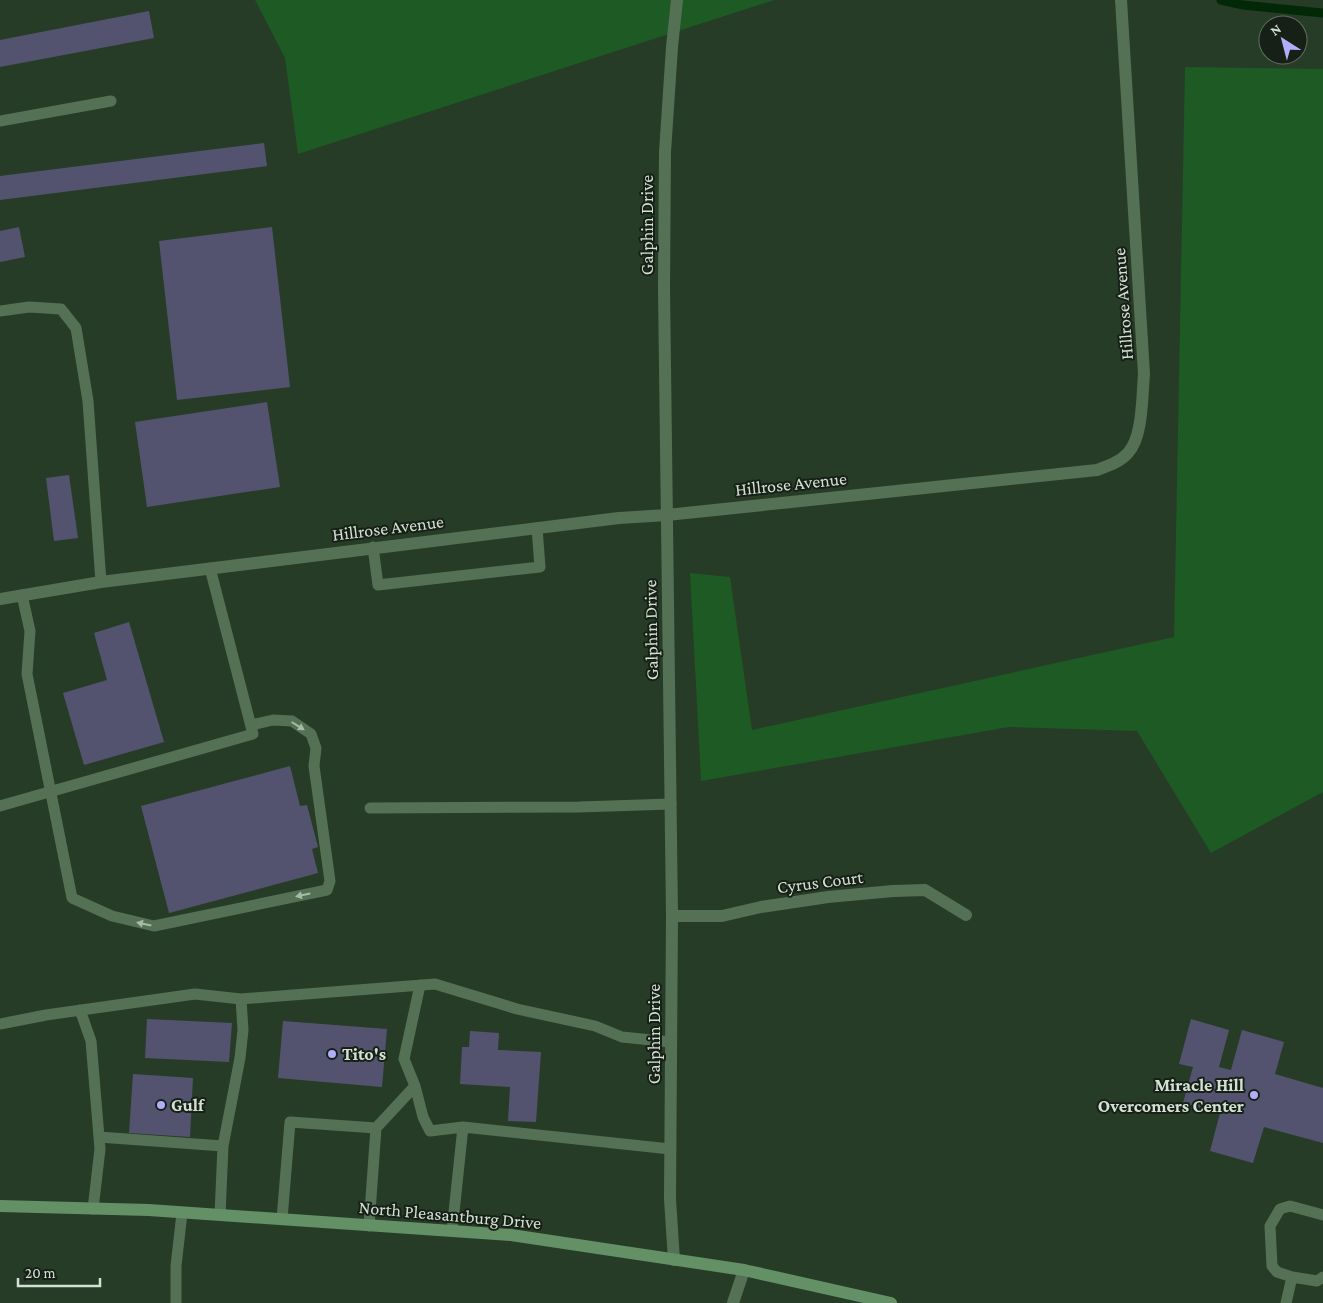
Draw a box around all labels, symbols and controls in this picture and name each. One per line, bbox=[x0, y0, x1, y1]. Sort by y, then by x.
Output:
north arrow bbox=[1258, 15, 1308, 65]
text: N bbox=[1267, 20, 1284, 39]
street label: Galphin Drive bbox=[637, 175, 657, 275]
street label: Hillrose Avenue bbox=[1109, 247, 1137, 361]
street label: Hillrose Avenue bbox=[734, 468, 848, 500]
street label: Hillrose Avenue bbox=[331, 511, 445, 545]
street label: Galphin Drive bbox=[640, 580, 662, 680]
one-way arrow bbox=[291, 721, 305, 731]
street label: Cyrus Court bbox=[776, 867, 865, 897]
one-way arrow bbox=[295, 891, 311, 899]
one-way arrow bbox=[136, 919, 152, 927]
street label: Galphin Drive bbox=[644, 984, 664, 1084]
place label: Tito's bbox=[342, 1044, 386, 1064]
marker: Tito's bbox=[326, 1048, 338, 1060]
place label: Miracle Hill Overcomers Center bbox=[1098, 1075, 1244, 1116]
marker: Miracle Hill Overcomers Center bbox=[1248, 1089, 1260, 1101]
place label: Gulf bbox=[171, 1095, 205, 1115]
marker: Gulf bbox=[155, 1099, 167, 1111]
street label: North Pleasantburg Drive bbox=[358, 1197, 542, 1233]
scale bar bbox=[18, 1256, 100, 1288]
text: 20 m bbox=[25, 1265, 56, 1281]

